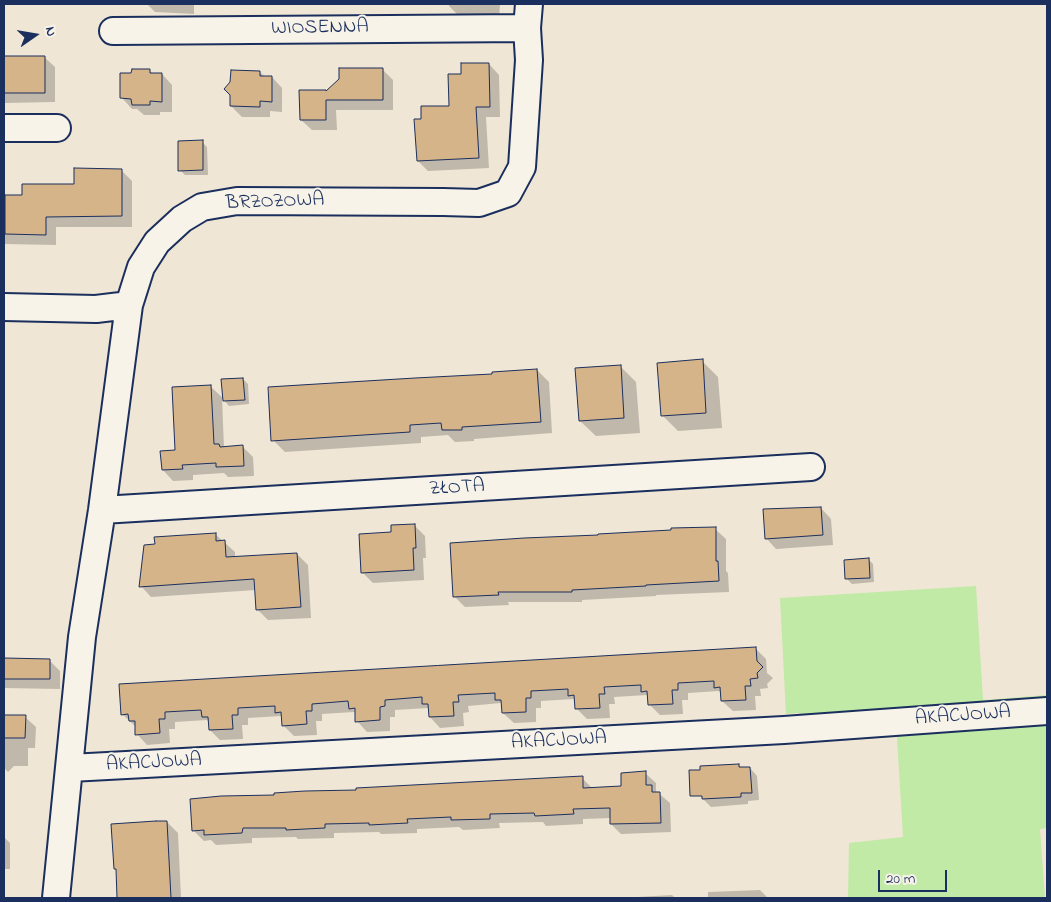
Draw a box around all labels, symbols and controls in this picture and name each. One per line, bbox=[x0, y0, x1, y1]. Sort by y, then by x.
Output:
north arrow bbox=[10, 10, 60, 60]
street label: WIOSENNA bbox=[271, 16, 369, 42]
text: N bbox=[39, 25, 61, 38]
street label: BRZOZOWA bbox=[225, 189, 325, 217]
street label: ZŁOTA bbox=[429, 476, 485, 502]
street label: AKACJOWA bbox=[914, 702, 1012, 732]
street label: AKACJOWA bbox=[510, 728, 608, 756]
street label: AKACJOWA bbox=[105, 750, 203, 778]
scale bar bbox=[881, 860, 950, 892]
text: 20 m bbox=[886, 868, 915, 890]

